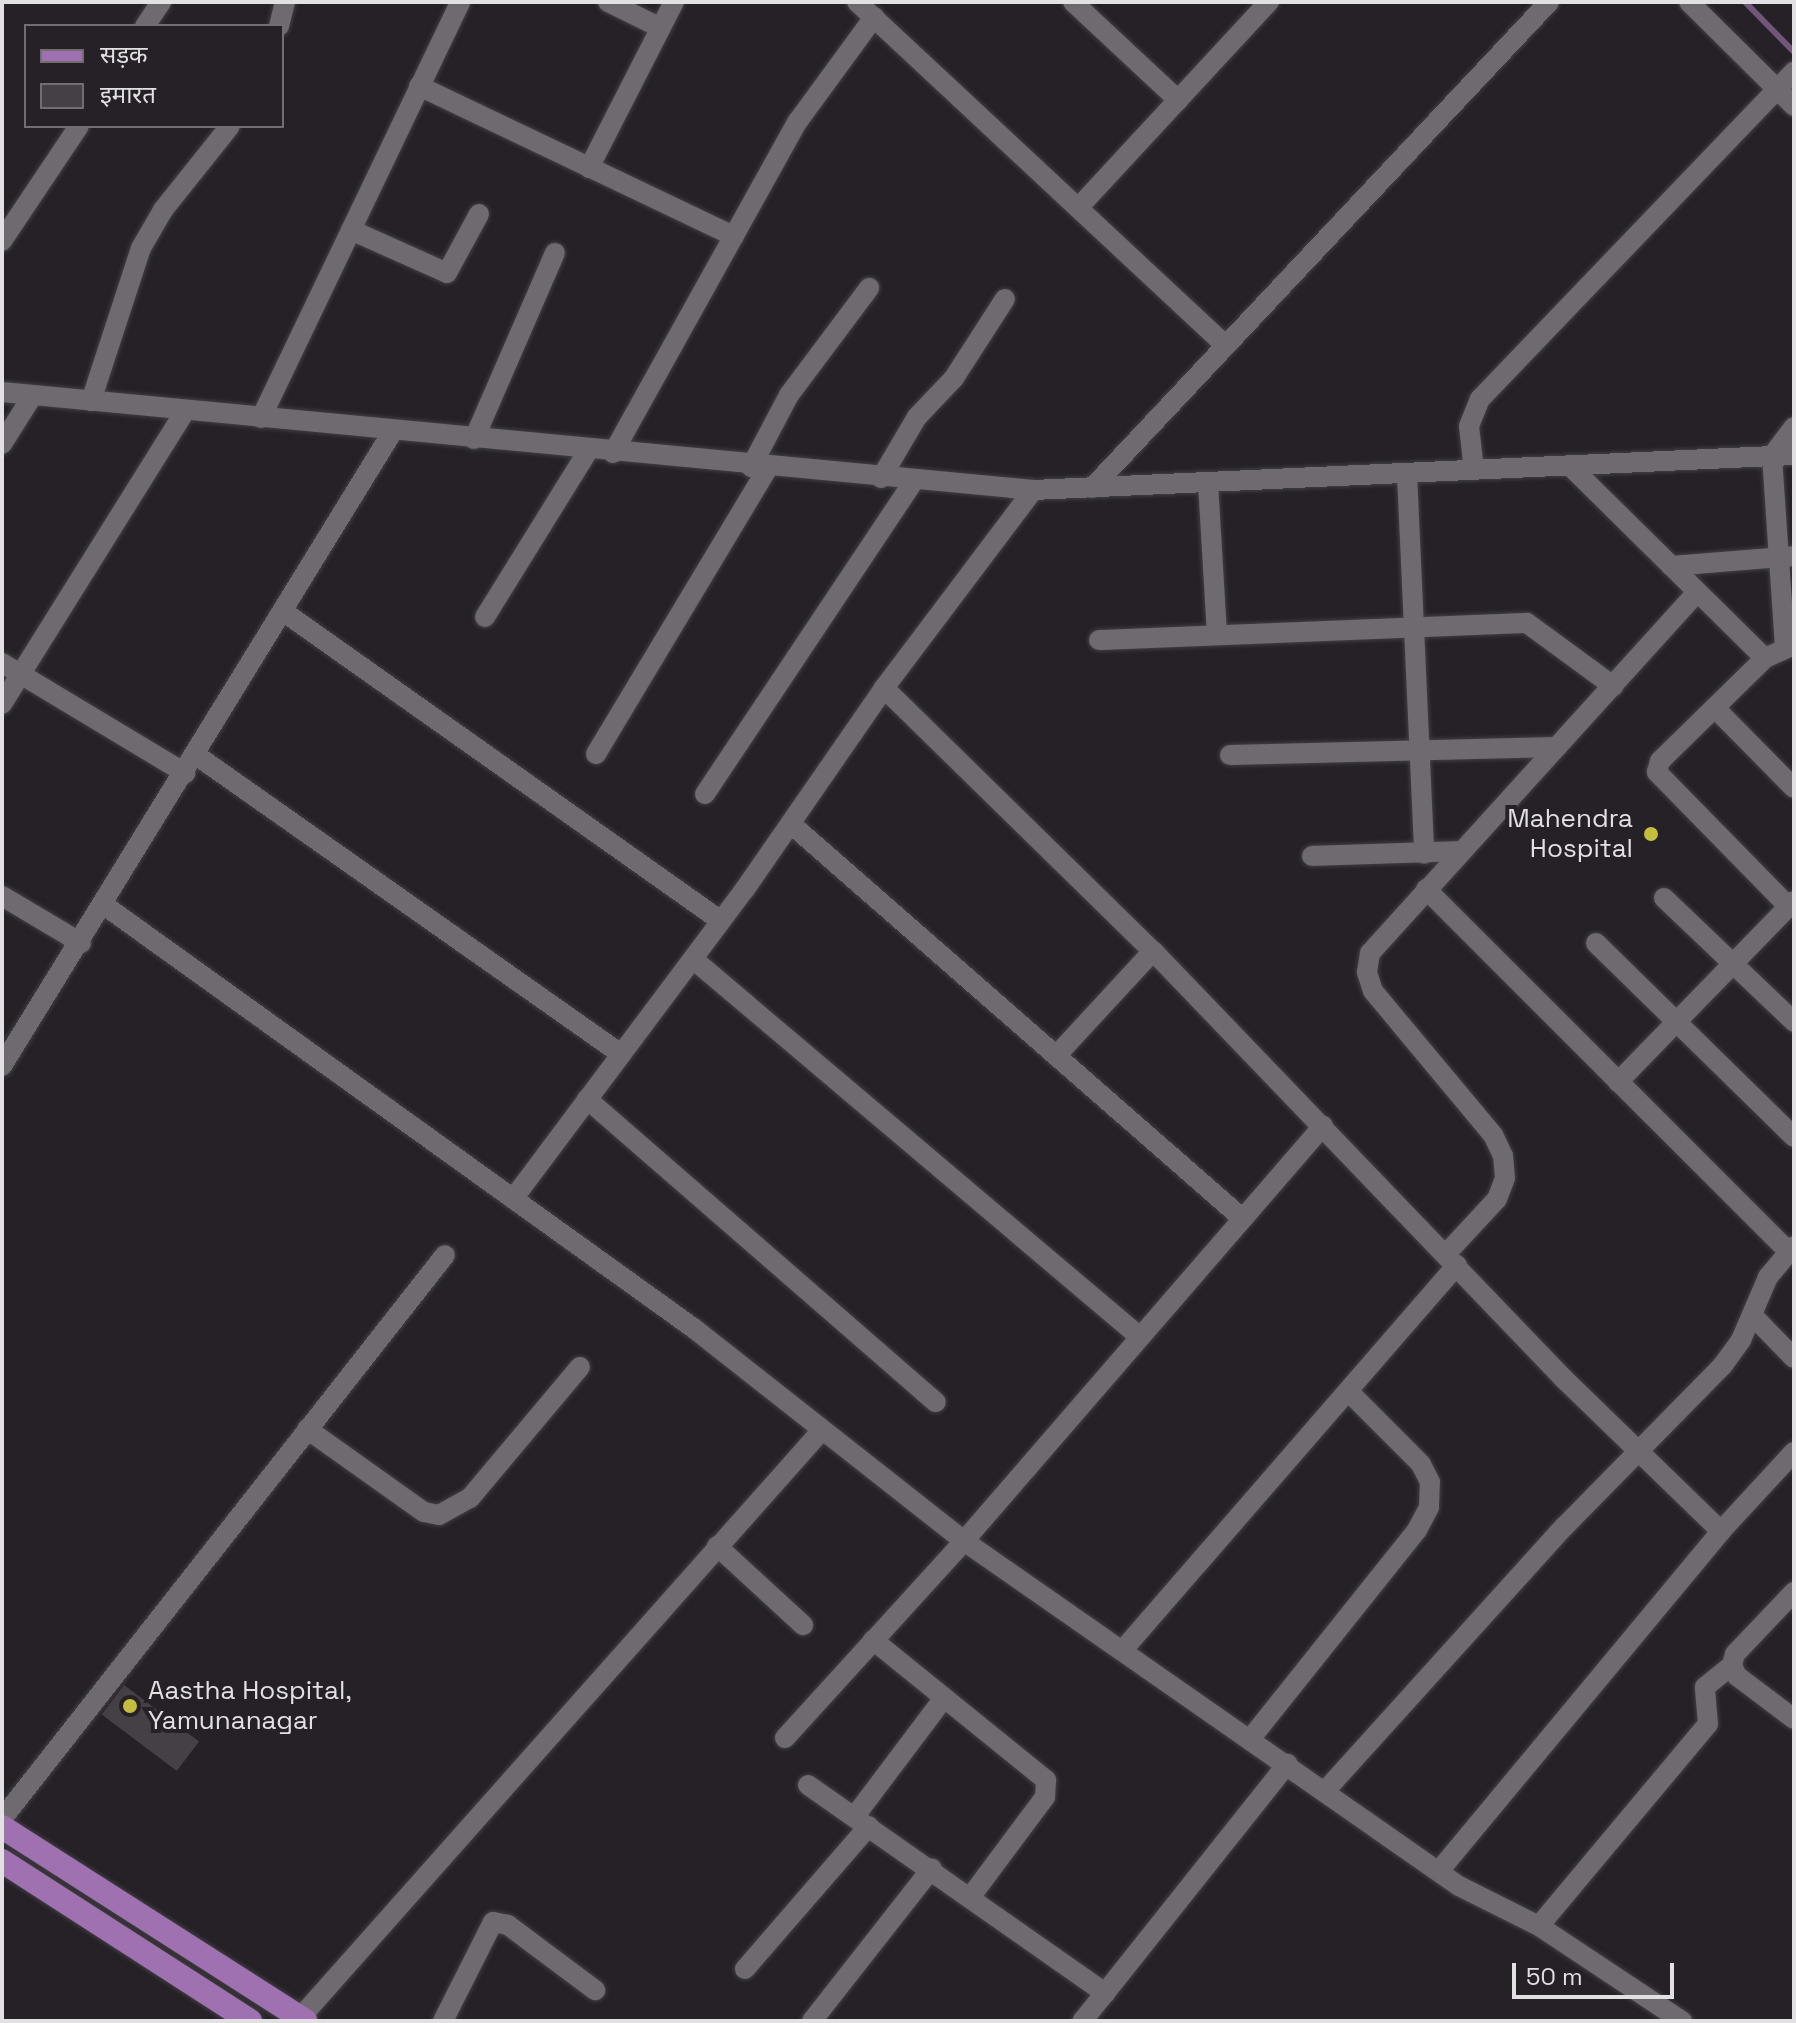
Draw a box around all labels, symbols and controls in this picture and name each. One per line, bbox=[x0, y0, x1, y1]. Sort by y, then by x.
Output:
legend bbox=[24, 24, 284, 128]
text: सड़क bbox=[100, 39, 148, 70]
text: इमारत bbox=[100, 79, 156, 110]
place label: Mahendra Hospital bbox=[1507, 803, 1633, 864]
marker: Mahendra Hospital bbox=[1640, 823, 1662, 845]
place label: Aastha Hospital, Yamunanagar bbox=[148, 1675, 352, 1736]
marker: Aastha Hospital, Yamunanagar bbox=[119, 1695, 141, 1717]
scale bar bbox=[1516, 1947, 1678, 1997]
text: 50 m bbox=[1526, 1961, 1583, 1992]

